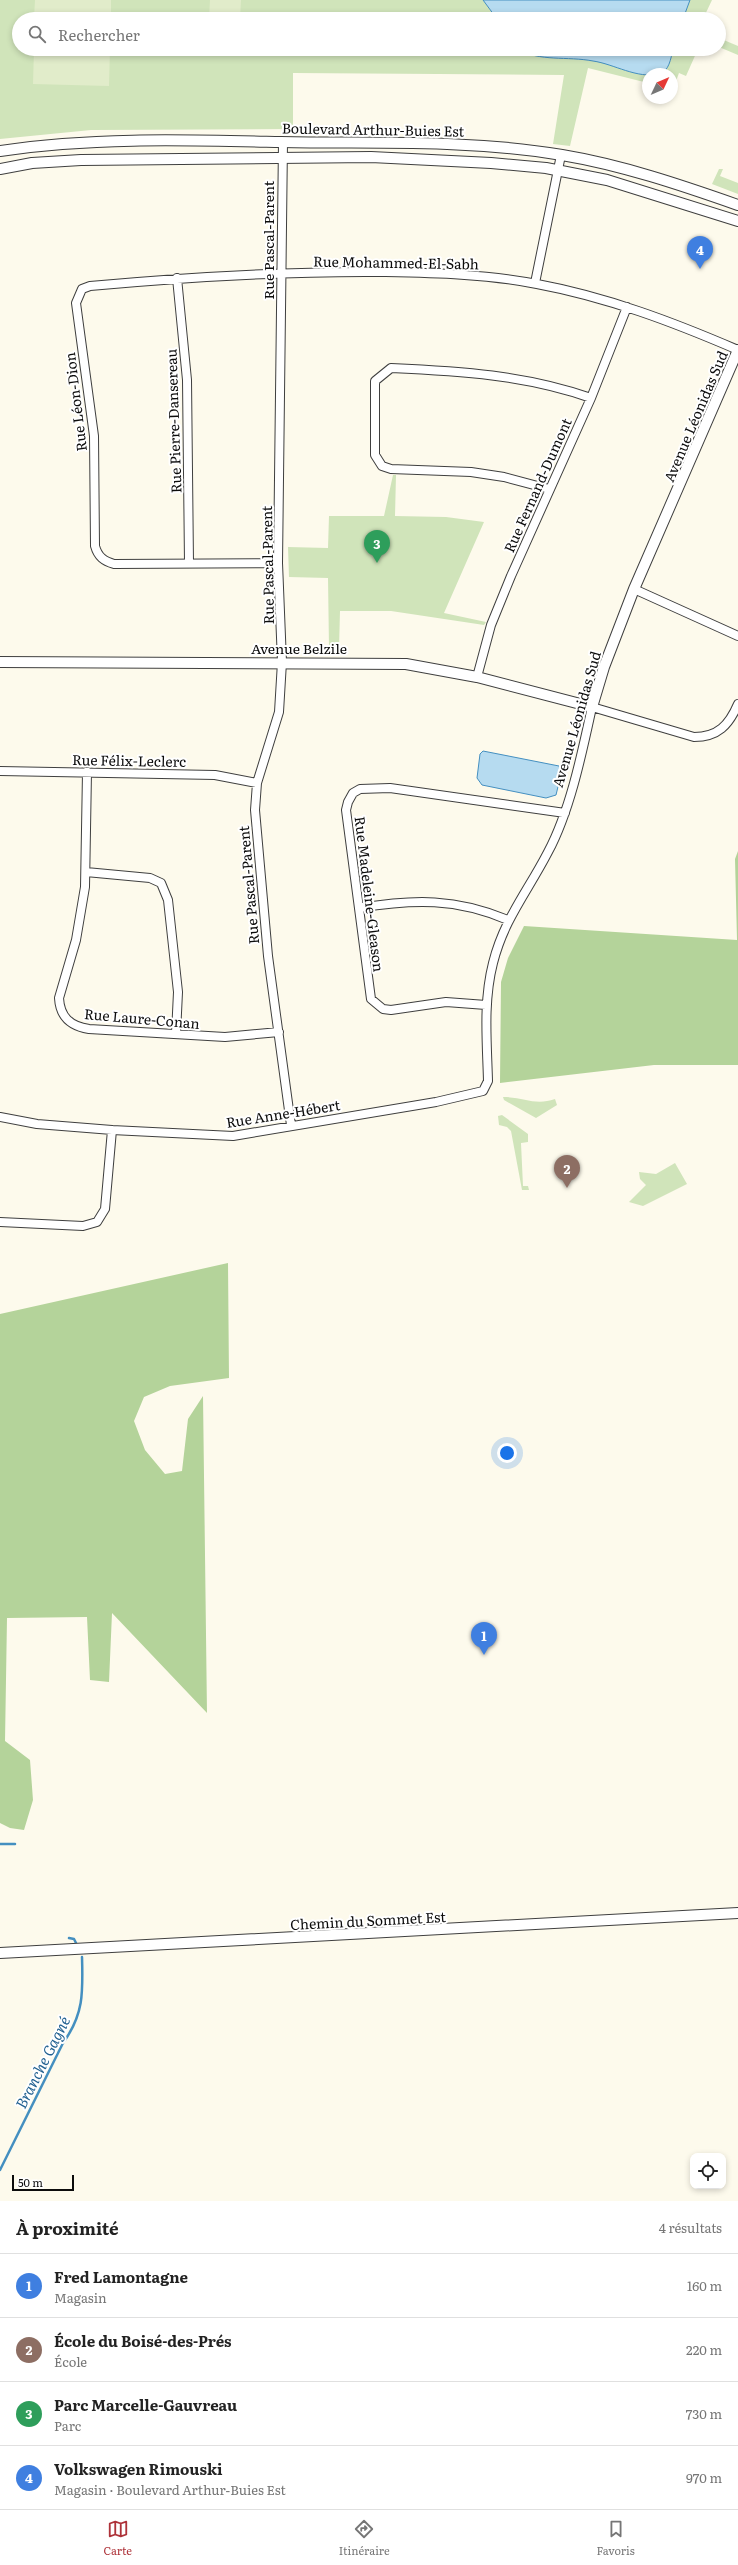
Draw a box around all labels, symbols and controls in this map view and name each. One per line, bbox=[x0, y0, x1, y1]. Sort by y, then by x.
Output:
search box bbox=[12, 12, 726, 56]
icon: search bbox=[26, 23, 48, 45]
text: Rechercher bbox=[58, 23, 140, 46]
north arrow bbox=[642, 68, 678, 104]
street label: Boulevard Arthur-Buies Est bbox=[282, 117, 465, 141]
street label: Rue Pascal-Parent bbox=[258, 180, 278, 299]
pin: 4 bbox=[687, 236, 713, 269]
street label: Rue Mohammed-El-Sabh bbox=[313, 251, 479, 273]
street label: Avenue Léonidas Sud bbox=[658, 347, 732, 485]
street label: Rue Pierre-Dansereau bbox=[160, 348, 186, 494]
street label: Rue Léon-Dion bbox=[59, 351, 91, 453]
street label: Rue Fernand-Dumont bbox=[498, 414, 576, 555]
street label: Rue Pascal-Parent bbox=[256, 505, 278, 625]
pin: 3 bbox=[364, 530, 390, 563]
street label: Avenue Belzile bbox=[251, 638, 347, 658]
street label: Avenue Léonidas Sud bbox=[547, 648, 605, 789]
street label: Rue Félix-Leclerc bbox=[72, 749, 186, 771]
street label: Rue Madeleine-Gleason bbox=[351, 815, 389, 973]
street label: Rue Pascal-Parent bbox=[233, 825, 263, 945]
street label: Rue Laure-Conan bbox=[83, 1003, 201, 1033]
street label: Rue Anne-Hébert bbox=[224, 1094, 342, 1132]
pin: 2 bbox=[554, 1155, 580, 1188]
your location bbox=[497, 1443, 517, 1463]
pin: 1 bbox=[471, 1622, 497, 1655]
street label: Chemin du Sommet Est bbox=[290, 1906, 447, 1934]
water label: Branche Gagné bbox=[9, 2012, 75, 2112]
map controls bbox=[690, 2153, 726, 2189]
button: locate bbox=[690, 2153, 726, 2189]
scale bar bbox=[12, 2173, 74, 2192]
text: 50 m bbox=[18, 2174, 43, 2190]
text: À proximité bbox=[16, 2215, 119, 2240]
text: 4 résultats bbox=[659, 2218, 722, 2237]
text: Fred Lamontagne bbox=[54, 2265, 188, 2288]
text: 1 bbox=[26, 2276, 32, 2295]
text: 160 m bbox=[687, 2276, 722, 2295]
text: Magasin bbox=[54, 2288, 107, 2307]
text: École du Boisé-des-Prés bbox=[54, 2329, 232, 2352]
text: 2 bbox=[26, 2340, 32, 2359]
text: 220 m bbox=[686, 2340, 722, 2359]
text: École bbox=[54, 2352, 87, 2371]
text: Parc Marcelle-Gauvreau bbox=[54, 2393, 237, 2416]
text: 3 bbox=[25, 2404, 33, 2423]
text: 730 m bbox=[686, 2404, 722, 2423]
text: Parc bbox=[54, 2416, 81, 2435]
text: Volkswagen Rimouski bbox=[54, 2457, 222, 2480]
text: 4 bbox=[25, 2468, 33, 2487]
text: 970 m bbox=[686, 2468, 722, 2487]
text: Magasin · Boulevard Arthur-Buies Est bbox=[54, 2480, 286, 2499]
tab: Carte bbox=[103, 2518, 132, 2558]
tab: Itinéraire bbox=[339, 2518, 390, 2558]
tab: Favoris bbox=[596, 2518, 635, 2558]

